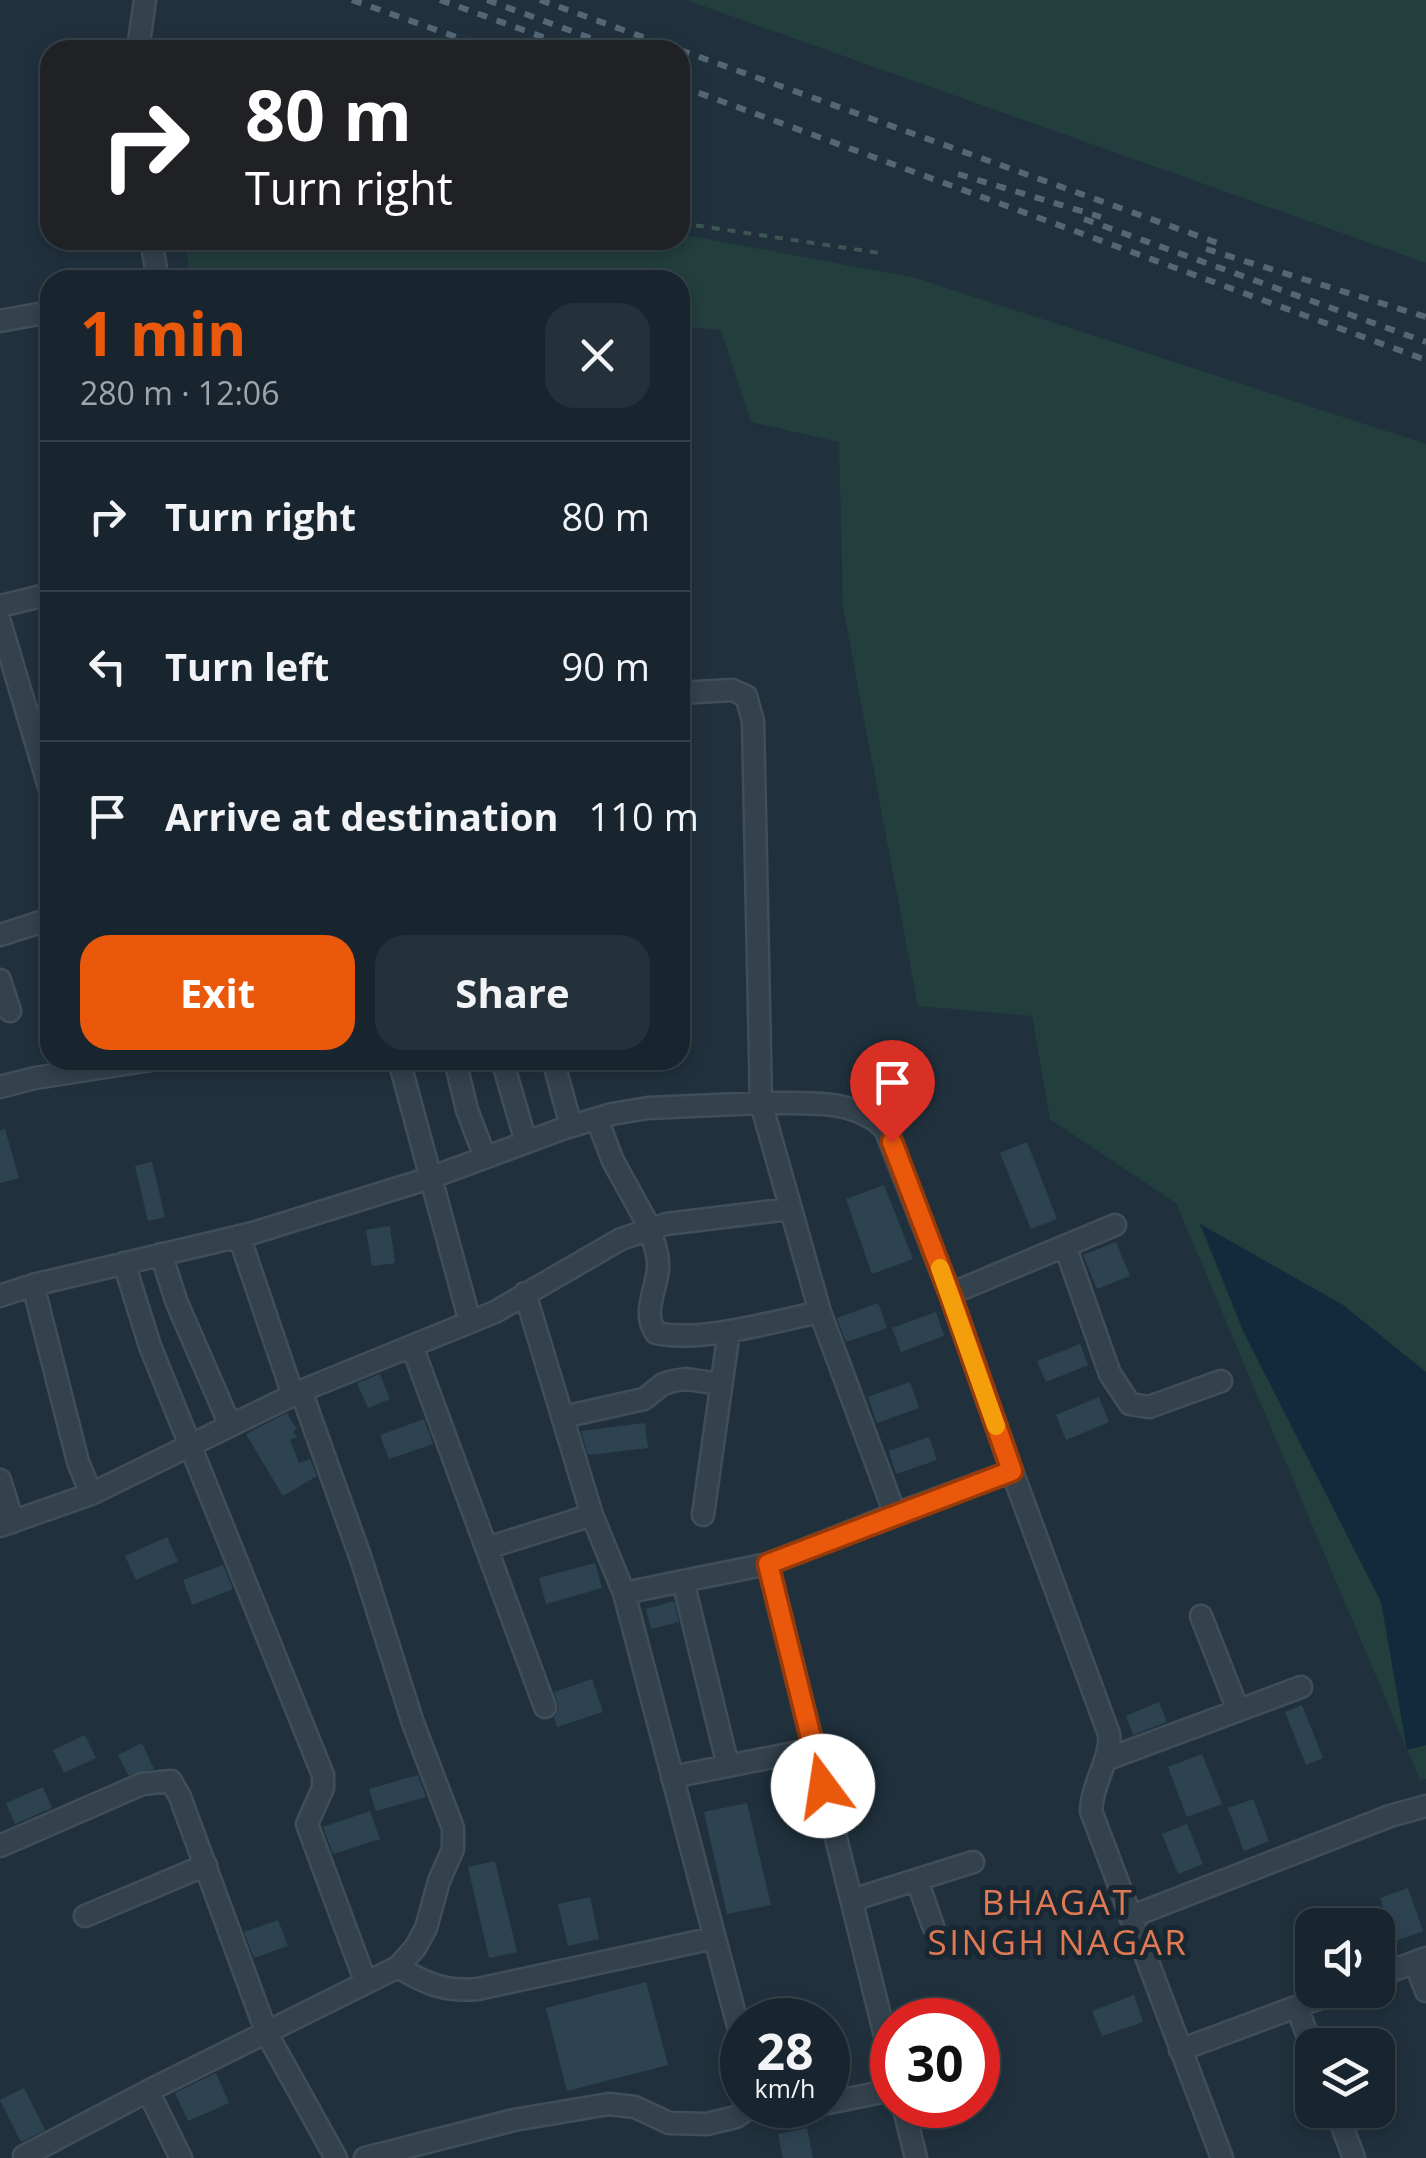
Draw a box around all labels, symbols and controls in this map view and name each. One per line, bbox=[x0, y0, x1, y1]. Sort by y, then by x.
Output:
text: 80 m bbox=[245, 66, 412, 162]
icon: right bbox=[80, 80, 210, 210]
text: Turn right bbox=[245, 157, 453, 218]
text: 1 min bbox=[80, 292, 247, 374]
button: close bbox=[545, 303, 650, 408]
text: 280 m · 12:06 bbox=[80, 371, 279, 414]
icon: right bbox=[80, 489, 135, 544]
text: Turn right bbox=[165, 490, 356, 542]
text: 80 m bbox=[561, 490, 650, 542]
icon: left bbox=[80, 639, 135, 694]
text: Turn left bbox=[165, 640, 329, 692]
text: 90 m bbox=[561, 640, 650, 692]
icon: arrive bbox=[80, 789, 135, 844]
text: Arrive at destination bbox=[165, 790, 559, 842]
text: 110 m bbox=[589, 790, 699, 842]
button: Exit bbox=[80, 935, 355, 1050]
button: Share bbox=[375, 935, 650, 1050]
pin bbox=[850, 1040, 935, 1143]
icon: arrive bbox=[865, 1055, 920, 1110]
position arrow bbox=[771, 1734, 875, 1838]
district label: BHAGAT SINGH NAGAR bbox=[928, 1878, 1188, 1965]
map controls bbox=[1295, 1908, 1395, 2128]
button: sound bbox=[1295, 1908, 1395, 2008]
speed limit sign: 30 bbox=[870, 1998, 1000, 2128]
text: 28 bbox=[756, 2017, 814, 2085]
button: layers bbox=[1295, 2028, 1395, 2128]
text: km/h bbox=[755, 2071, 815, 2105]

